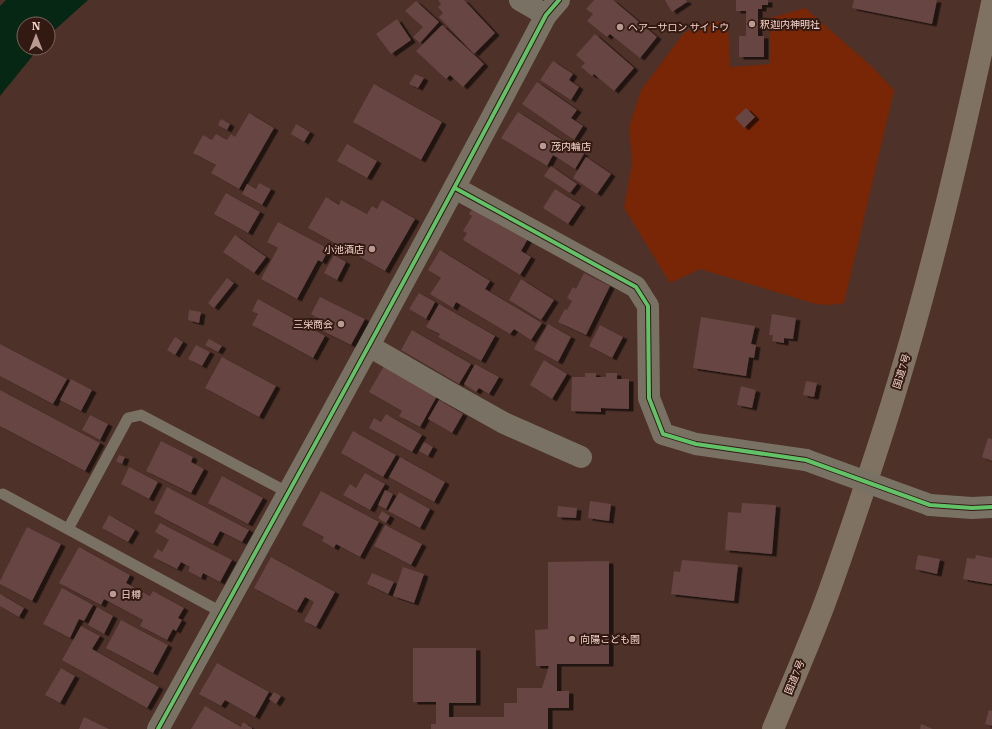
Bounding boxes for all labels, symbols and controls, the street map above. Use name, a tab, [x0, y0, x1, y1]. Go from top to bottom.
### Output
north arrow	[16, 16, 56, 56]
place label: 釈迦内神明社	[760, 18, 820, 31]
text: N	[32, 19, 41, 33]
marker: 釈迦内神明社	[747, 19, 757, 29]
place label: ヘアーサロン サイトウ	[628, 21, 730, 34]
marker: ヘアーサロン サイトウ	[615, 22, 625, 32]
place label: 茂内輪店	[551, 140, 591, 153]
marker: 茂内輪店	[538, 141, 548, 151]
place label: 小池酒店	[324, 243, 364, 256]
marker: 小池酒店	[367, 244, 377, 254]
place label: 三栄商会	[293, 318, 333, 331]
marker: 三栄商会	[336, 319, 346, 329]
street label: 国道7号	[890, 352, 913, 390]
place label: 日樽	[121, 588, 141, 601]
marker: 日樽	[108, 589, 118, 599]
place label: 向陽こども園	[580, 633, 640, 646]
marker: 向陽こども園	[567, 634, 577, 644]
street label: 国道7号	[782, 658, 807, 696]

